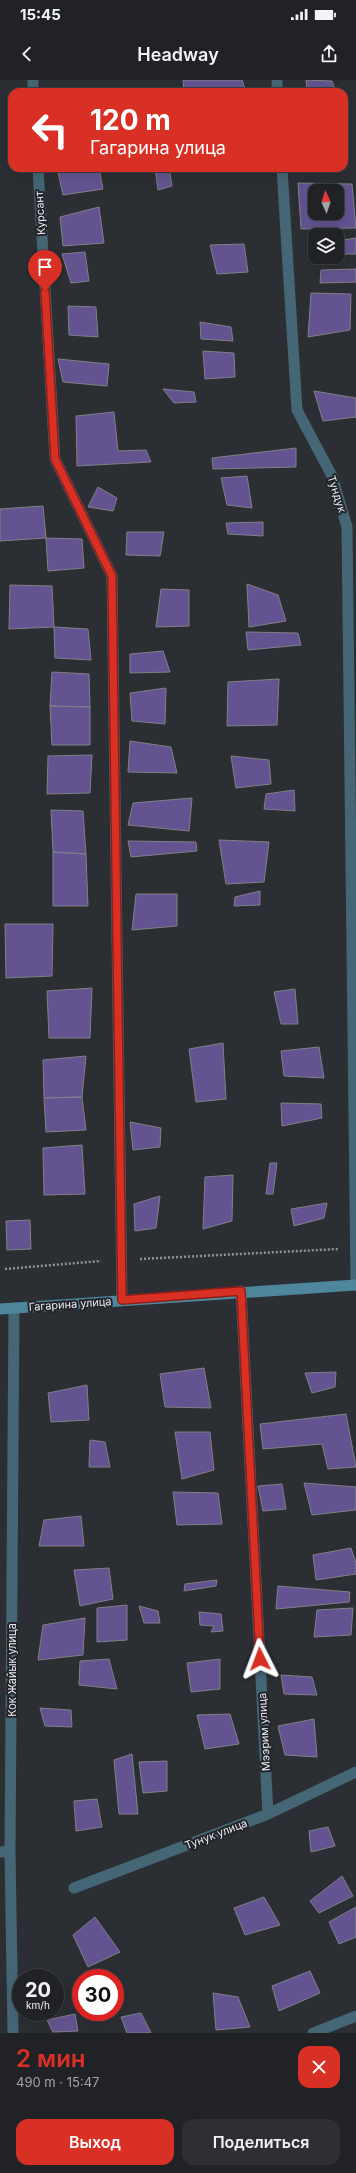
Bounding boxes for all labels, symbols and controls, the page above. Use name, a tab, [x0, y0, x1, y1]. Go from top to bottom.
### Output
text: 15:45	[20, 5, 61, 24]
icon: back	[16, 43, 38, 65]
icon: share	[318, 43, 340, 65]
text: Headway	[137, 44, 219, 65]
text: 120 m	[90, 103, 171, 137]
icon: left	[24, 104, 76, 156]
text: Гагарина улица	[90, 137, 226, 158]
north arrow	[308, 184, 344, 220]
map controls	[308, 184, 344, 264]
street label: Курсант	[32, 190, 48, 235]
button: layers	[308, 228, 344, 264]
pin	[28, 250, 62, 291]
icon: arrive	[34, 256, 56, 278]
street label: Тундук	[324, 474, 350, 514]
street label: Гагарина улица	[28, 1294, 112, 1314]
street label: Кок Жайык улица	[5, 1623, 19, 1717]
position arrow	[239, 1638, 281, 1680]
street label: Мээрим улица	[255, 1692, 273, 1772]
street label: Тунук улица	[183, 1816, 249, 1852]
speed limit sign: 30	[72, 1969, 124, 2021]
text: 20	[25, 1978, 51, 2002]
text: km/h	[26, 1999, 50, 2011]
text: 2 мин	[16, 2044, 86, 2073]
button: close	[298, 2046, 340, 2088]
text: 490 m · 15:47	[16, 2074, 99, 2090]
button: Выход	[16, 2119, 174, 2165]
button: Поделиться	[182, 2119, 340, 2165]

